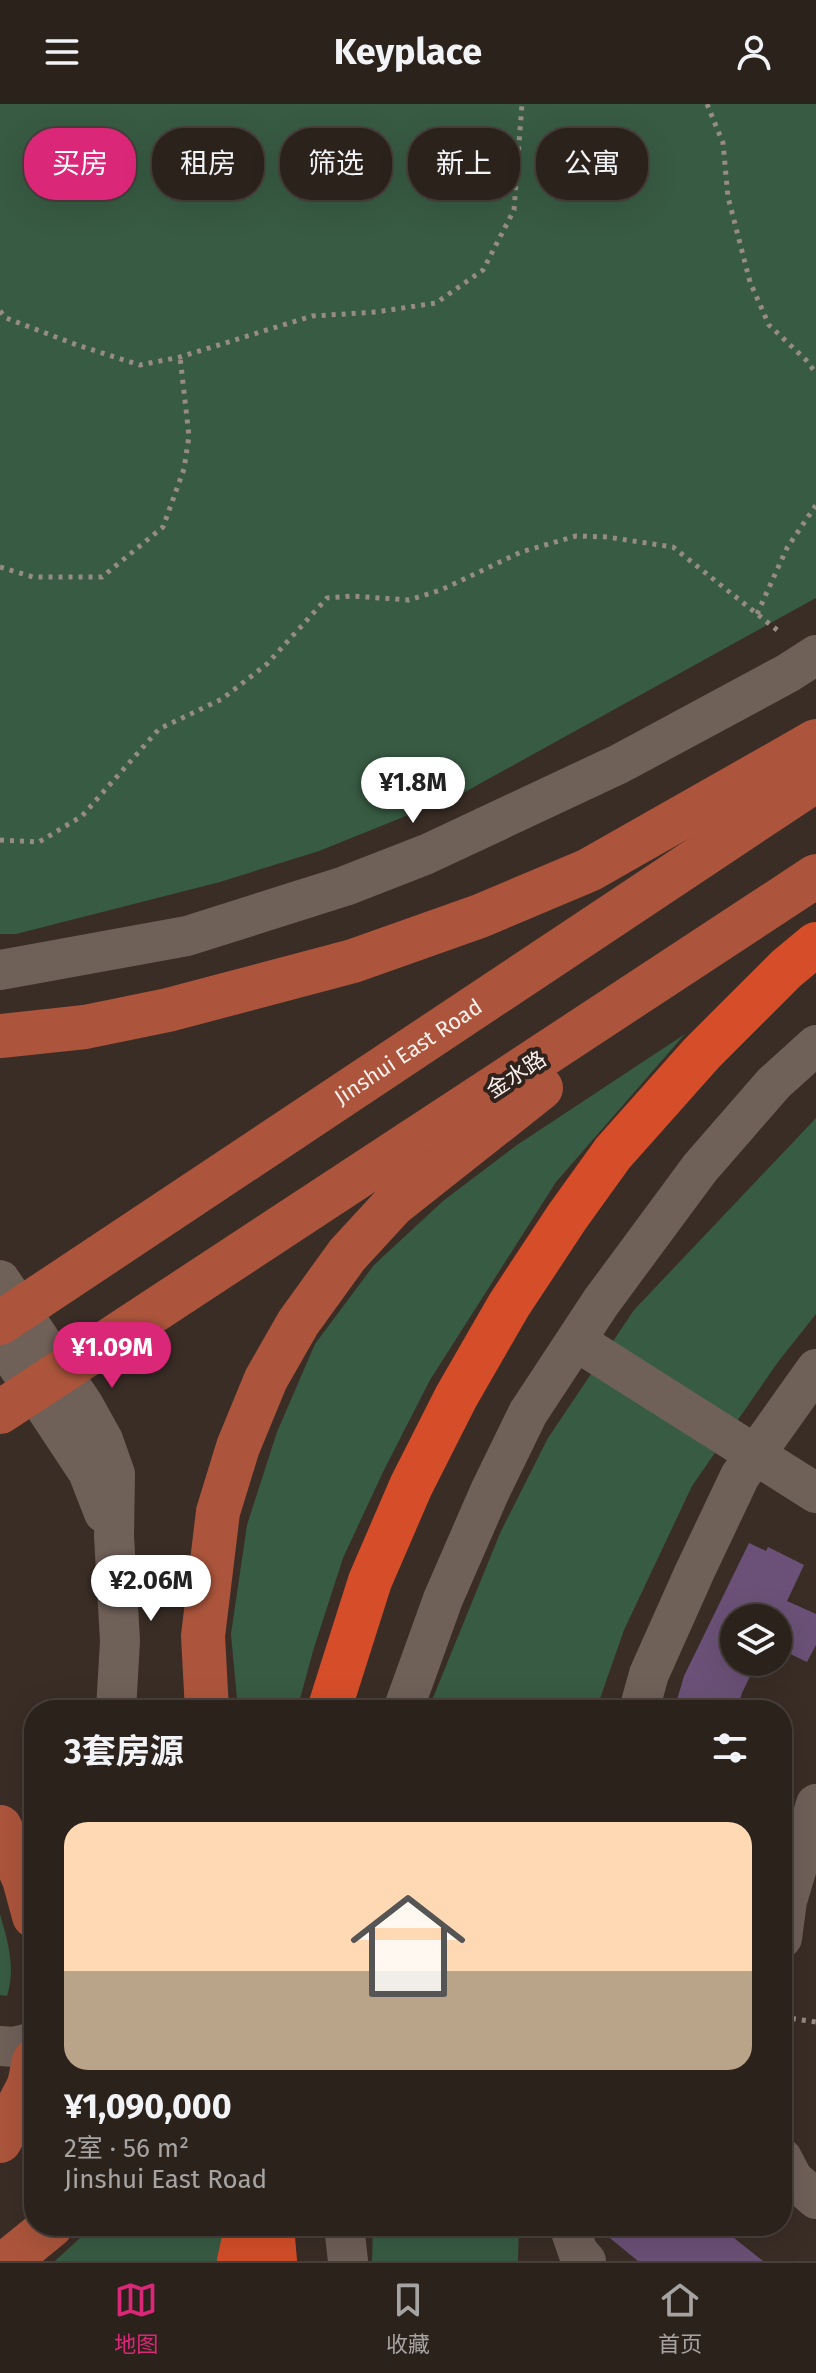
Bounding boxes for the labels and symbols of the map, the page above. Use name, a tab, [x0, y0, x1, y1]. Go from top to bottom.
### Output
pin: ¥1.8M	[357, 757, 469, 825]
street label: Jinshui East Road	[329, 993, 487, 1111]
street label: 金水路	[481, 1045, 551, 1104]
pin: ¥1.09M	[47, 1322, 177, 1390]
pin: ¥2.06M	[86, 1555, 216, 1623]

